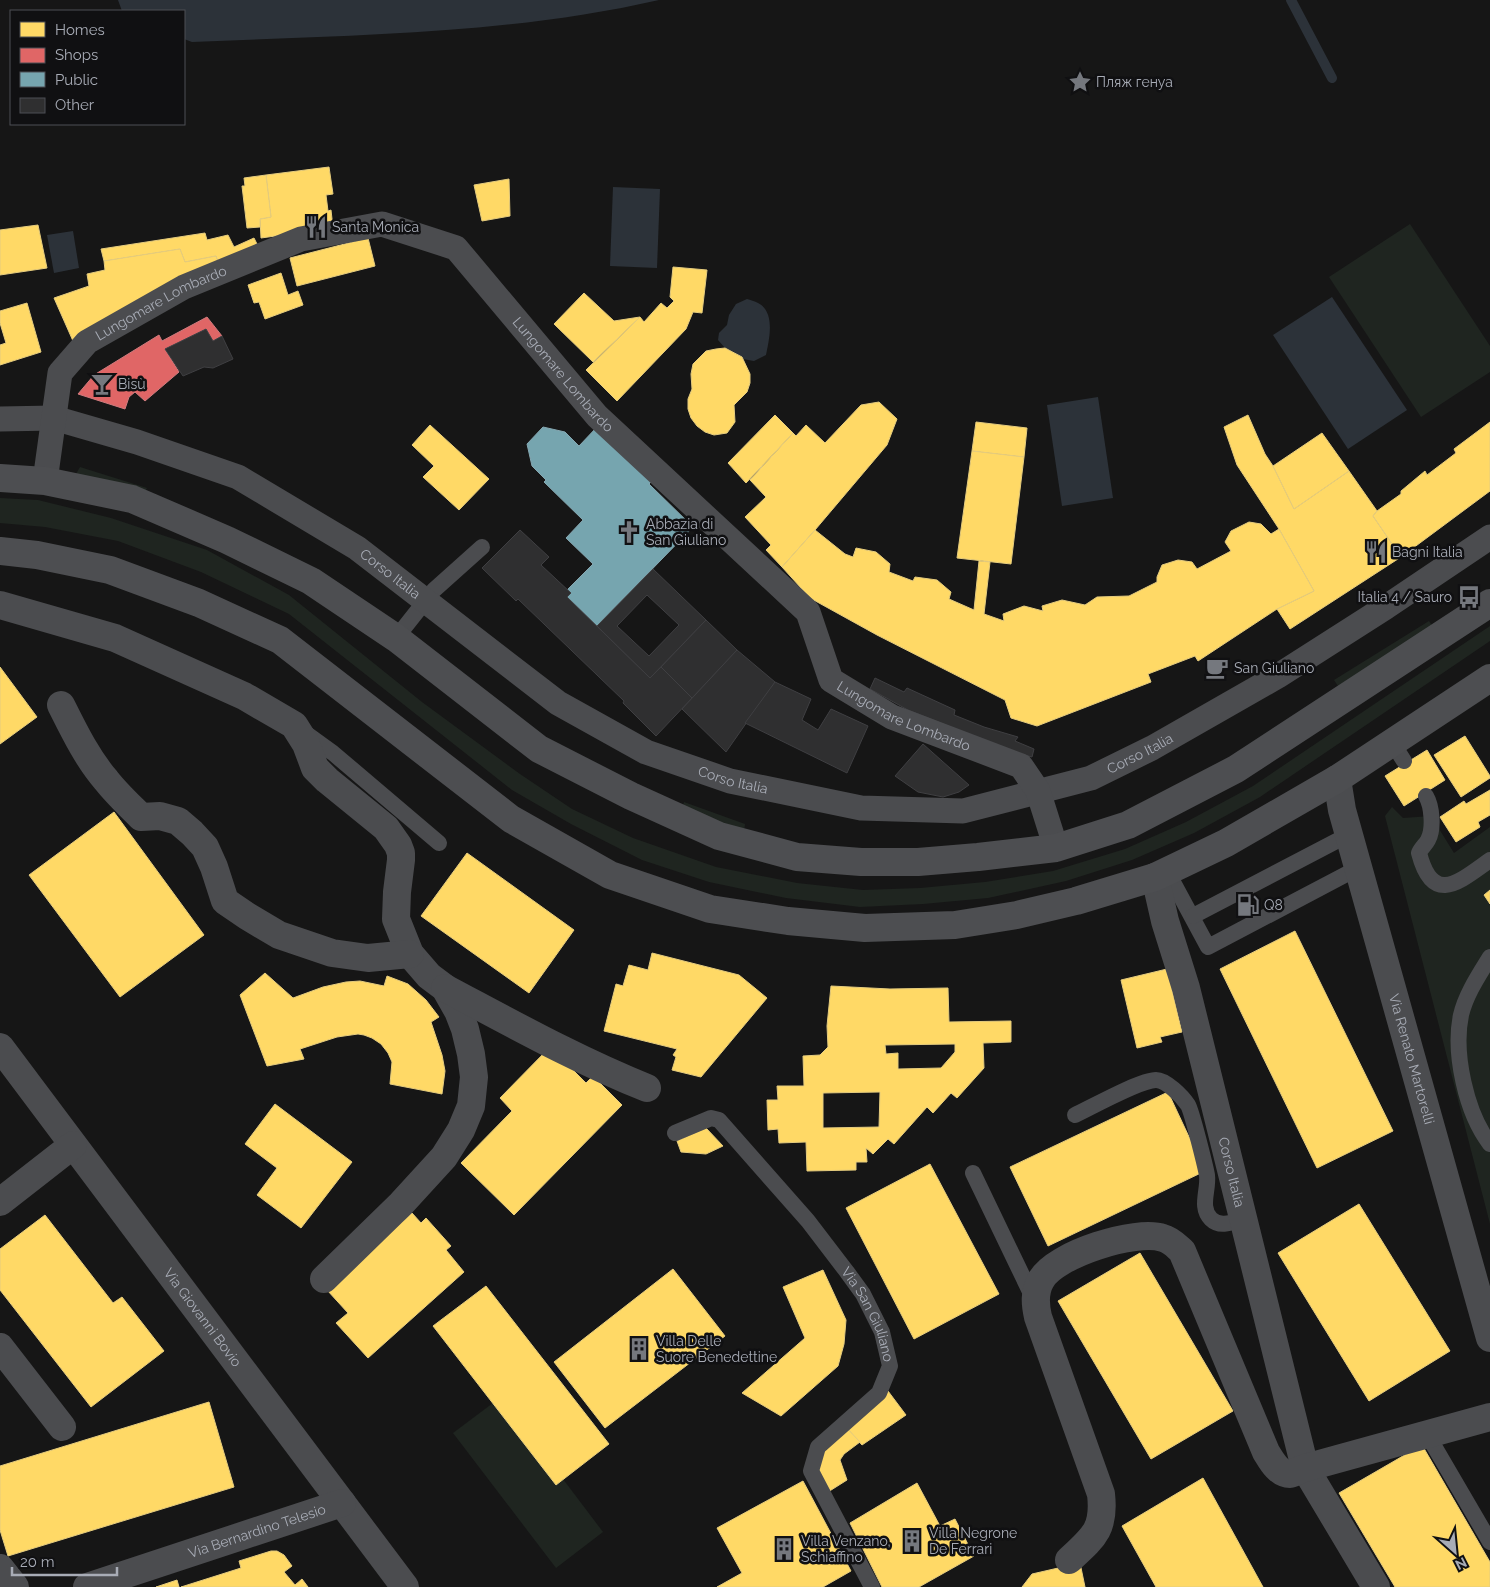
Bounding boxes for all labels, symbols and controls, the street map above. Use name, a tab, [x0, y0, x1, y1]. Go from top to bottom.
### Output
legend	[10, 10, 185, 125]
text: Homes	[55, 21, 105, 39]
text: Shops	[55, 46, 98, 64]
place icon: Пляж генуа	[1067, 69, 1093, 95]
text: Public	[55, 71, 98, 89]
place label: Пляж генуа	[1096, 74, 1173, 90]
text: Other	[55, 96, 95, 114]
restaurant icon: Santa Monica	[303, 214, 329, 240]
place label: Santa Monica	[332, 219, 419, 235]
street label: Lungomare Lombardo	[93, 262, 229, 344]
street label: Lungomare Lombardo	[509, 314, 617, 435]
bar icon: Bisù	[89, 371, 115, 397]
place label: Bisù	[118, 376, 145, 392]
place label: Abbazia di San Giuliano	[646, 516, 726, 548]
church icon: Abbazia di San Giuliano	[616, 519, 642, 545]
restaurant icon: Bagni Italia	[1363, 539, 1389, 565]
place label: Bagni Italia	[1392, 544, 1463, 560]
street label: Corso Italia	[357, 545, 424, 602]
bus stop icon: Italia 4 / Sauro	[1456, 584, 1482, 610]
place label: Italia 4 / Sauro	[1358, 589, 1452, 605]
cafe icon: San Giuliano	[1204, 655, 1230, 681]
place label: San Giuliano	[1234, 660, 1314, 676]
street label: Lungomare Lombardo	[834, 678, 973, 754]
street label: Corso Italia	[1104, 730, 1176, 777]
street label: Corso Italia	[696, 763, 769, 797]
fuel station icon: Q8	[1235, 892, 1261, 918]
place label: Q8	[1264, 897, 1283, 913]
street label: Via Renato Martorelli	[1386, 992, 1438, 1126]
street label: Corso Italia	[1215, 1135, 1248, 1209]
street label: Via San Giuliano	[838, 1264, 897, 1363]
street label: Via Giovanni Bovio	[161, 1265, 245, 1370]
place label: Villa Delle Suore Benedettine	[656, 1333, 777, 1365]
building icon: Villa Delle Suore Benedettine	[626, 1336, 652, 1362]
street label: Via Bernardino Telesio	[186, 1501, 328, 1561]
place label: Villa Negrone De Ferrari	[929, 1525, 1017, 1557]
north arrow	[1430, 1527, 1480, 1577]
building icon: Villa Negrone De Ferrari	[899, 1528, 925, 1554]
place label: Villa Venzano, Schiaffino	[801, 1533, 891, 1565]
building icon: Villa Venzano, Schiaffino	[771, 1536, 797, 1562]
scale bar	[12, 1544, 118, 1576]
text: 20 m	[20, 1553, 55, 1571]
text: N	[1453, 1554, 1469, 1573]

